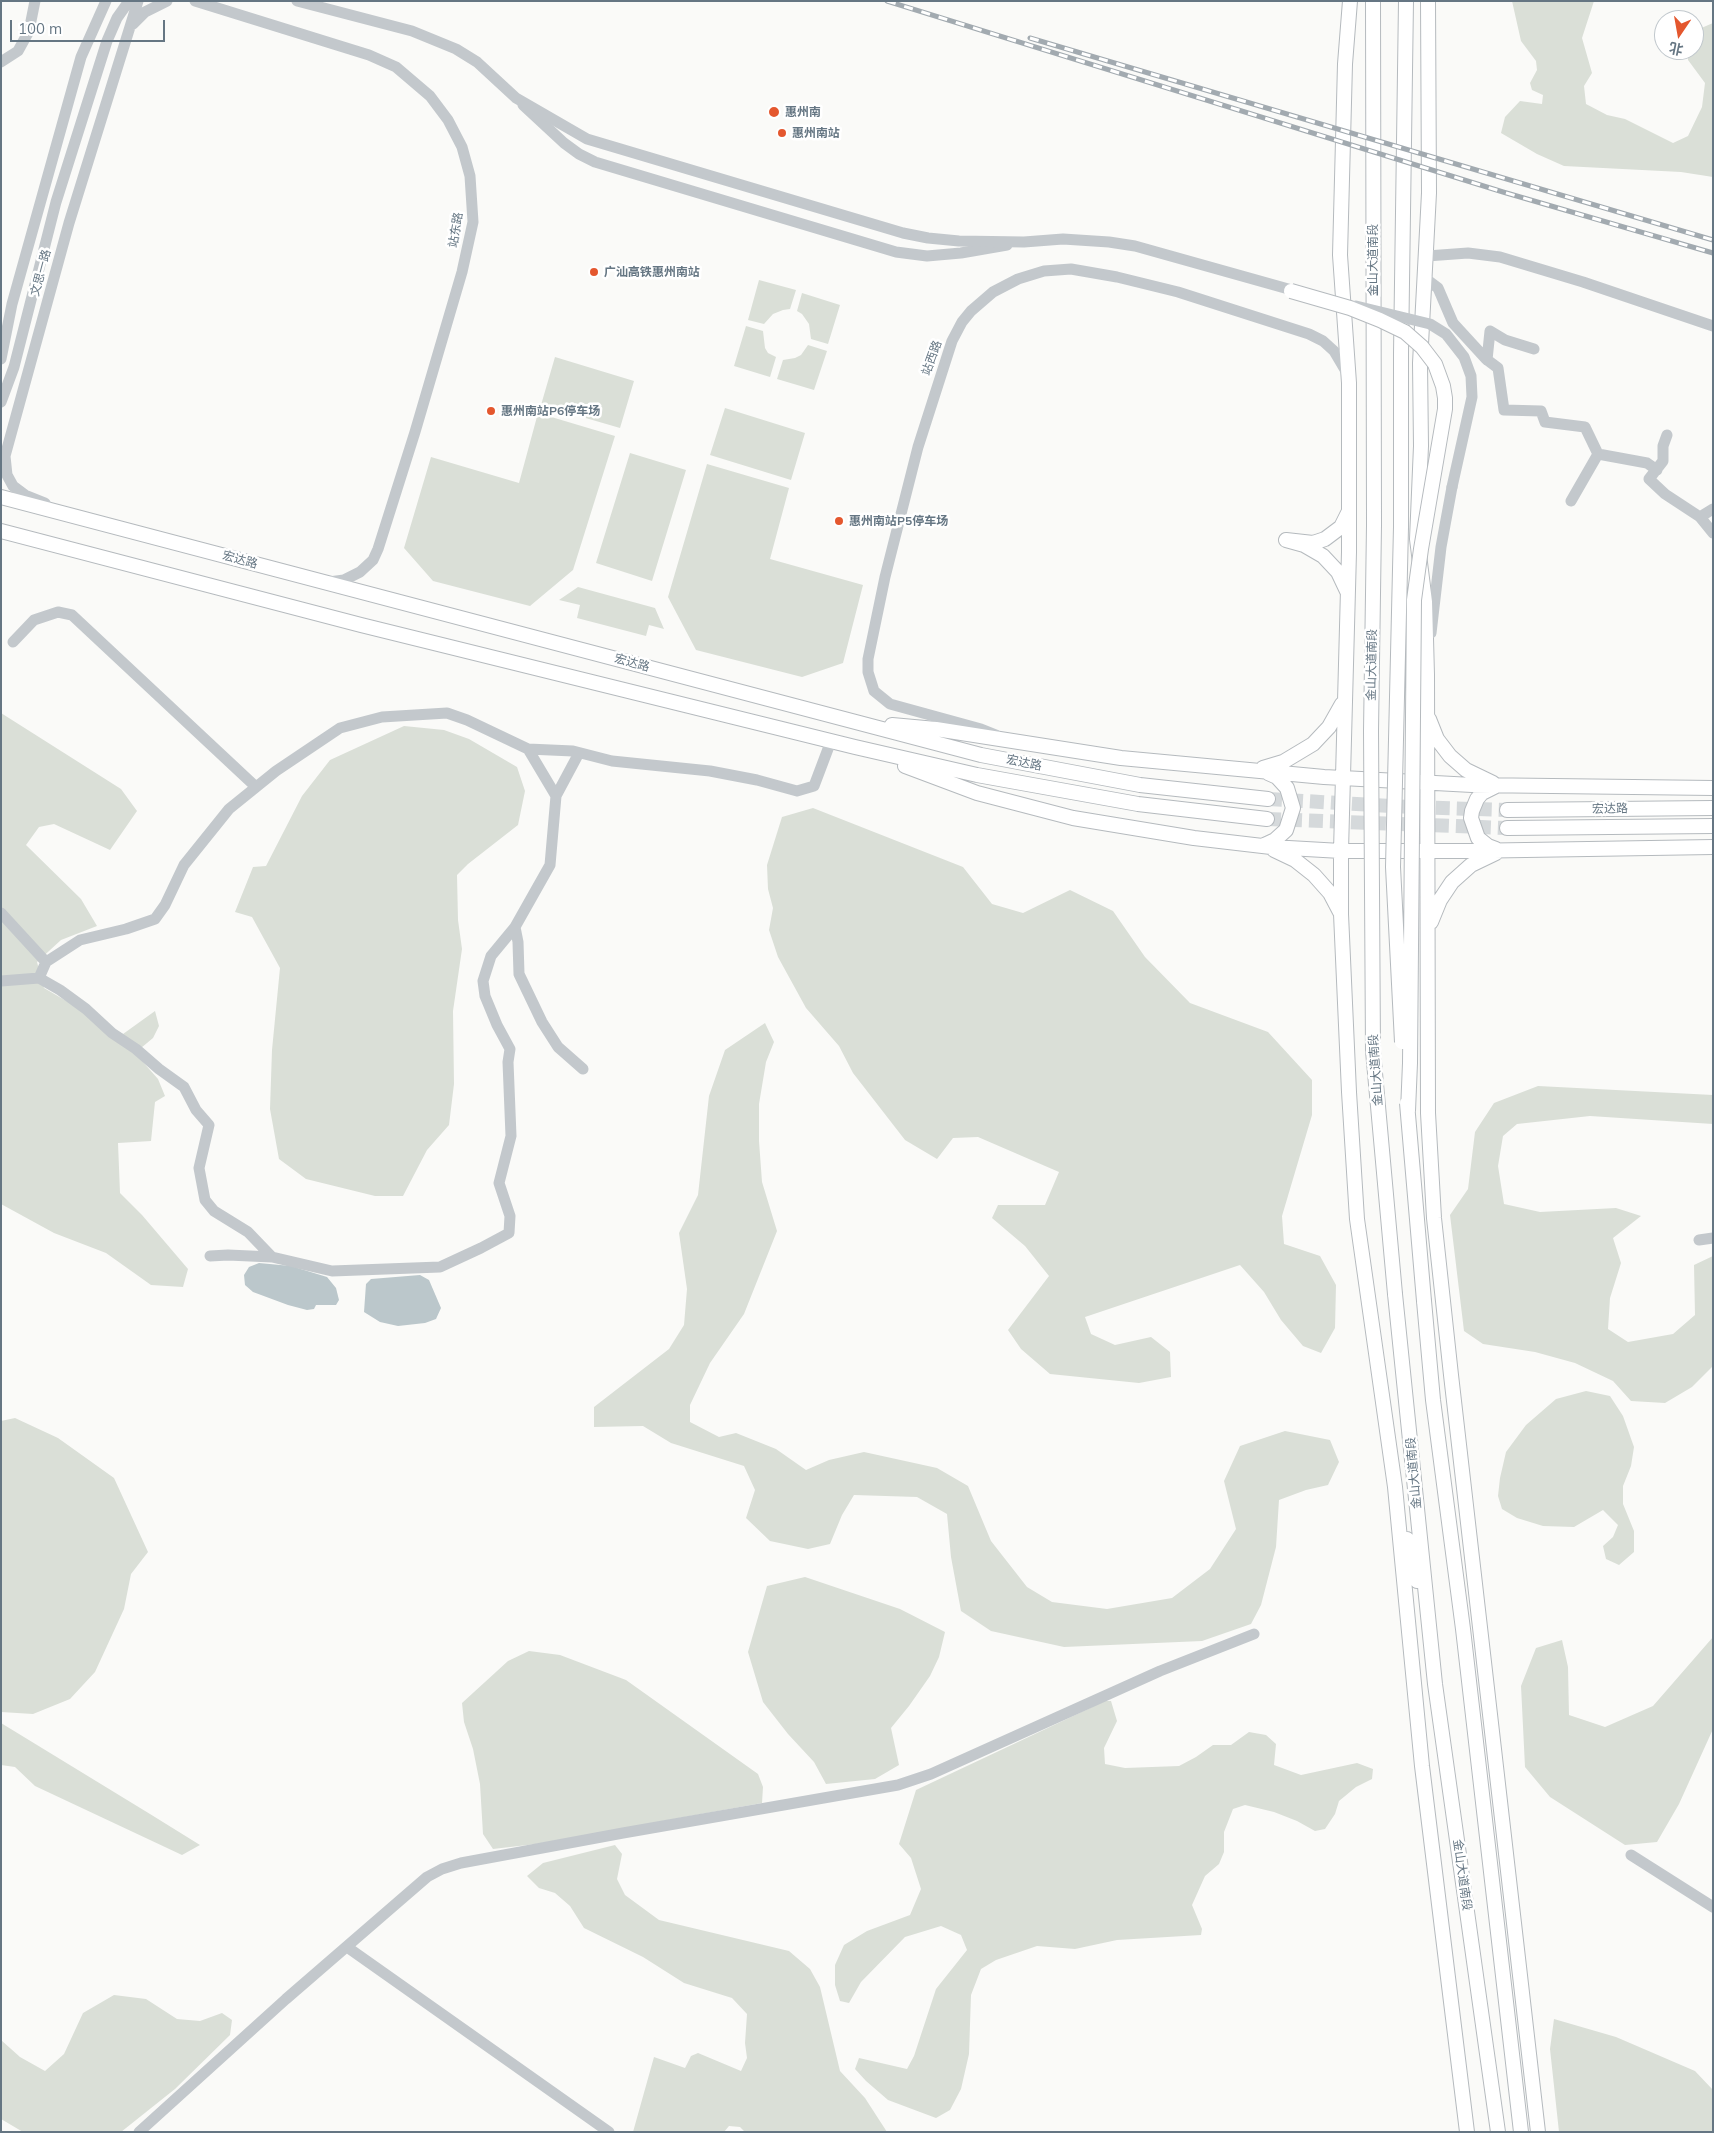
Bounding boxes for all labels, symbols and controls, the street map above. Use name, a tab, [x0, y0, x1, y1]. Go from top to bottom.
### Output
scale bar	[12, 10, 168, 42]
north arrow	[1654, 10, 1704, 60]
text: 100 m	[18, 19, 62, 38]
text: 北	[1667, 38, 1685, 59]
marker: 惠州南	[767, 105, 781, 119]
place label: 惠州南	[785, 105, 821, 119]
place label: 惠州南站	[792, 126, 840, 140]
marker: 惠州南站	[776, 127, 788, 139]
street label: 站东路	[446, 211, 466, 249]
street label: 金山大道南段	[1366, 224, 1380, 296]
street label: 文思一路	[28, 248, 54, 298]
place label: 广汕高铁惠州南站	[604, 265, 700, 279]
marker: 广汕高铁惠州南站	[588, 266, 600, 278]
street label: 站西路	[919, 339, 945, 377]
place label: 惠州南站P6停车场	[501, 404, 600, 418]
marker: 惠州南站P6停车场	[485, 405, 497, 417]
place label: 惠州南站P5停车场	[849, 514, 948, 528]
marker: 惠州南站P5停车场	[833, 515, 845, 527]
street label: 宏达路	[221, 548, 259, 572]
street label: 金山大道南段	[1364, 629, 1380, 701]
street label: 宏达路	[613, 651, 651, 675]
street label: 宏达路	[1005, 752, 1043, 774]
street label: 宏达路	[1592, 801, 1628, 817]
street label: 金山大道南段	[1366, 1034, 1386, 1106]
street label: 金山大道南段	[1404, 1437, 1424, 1509]
street label: 金山大道南段	[1450, 1838, 1474, 1912]

